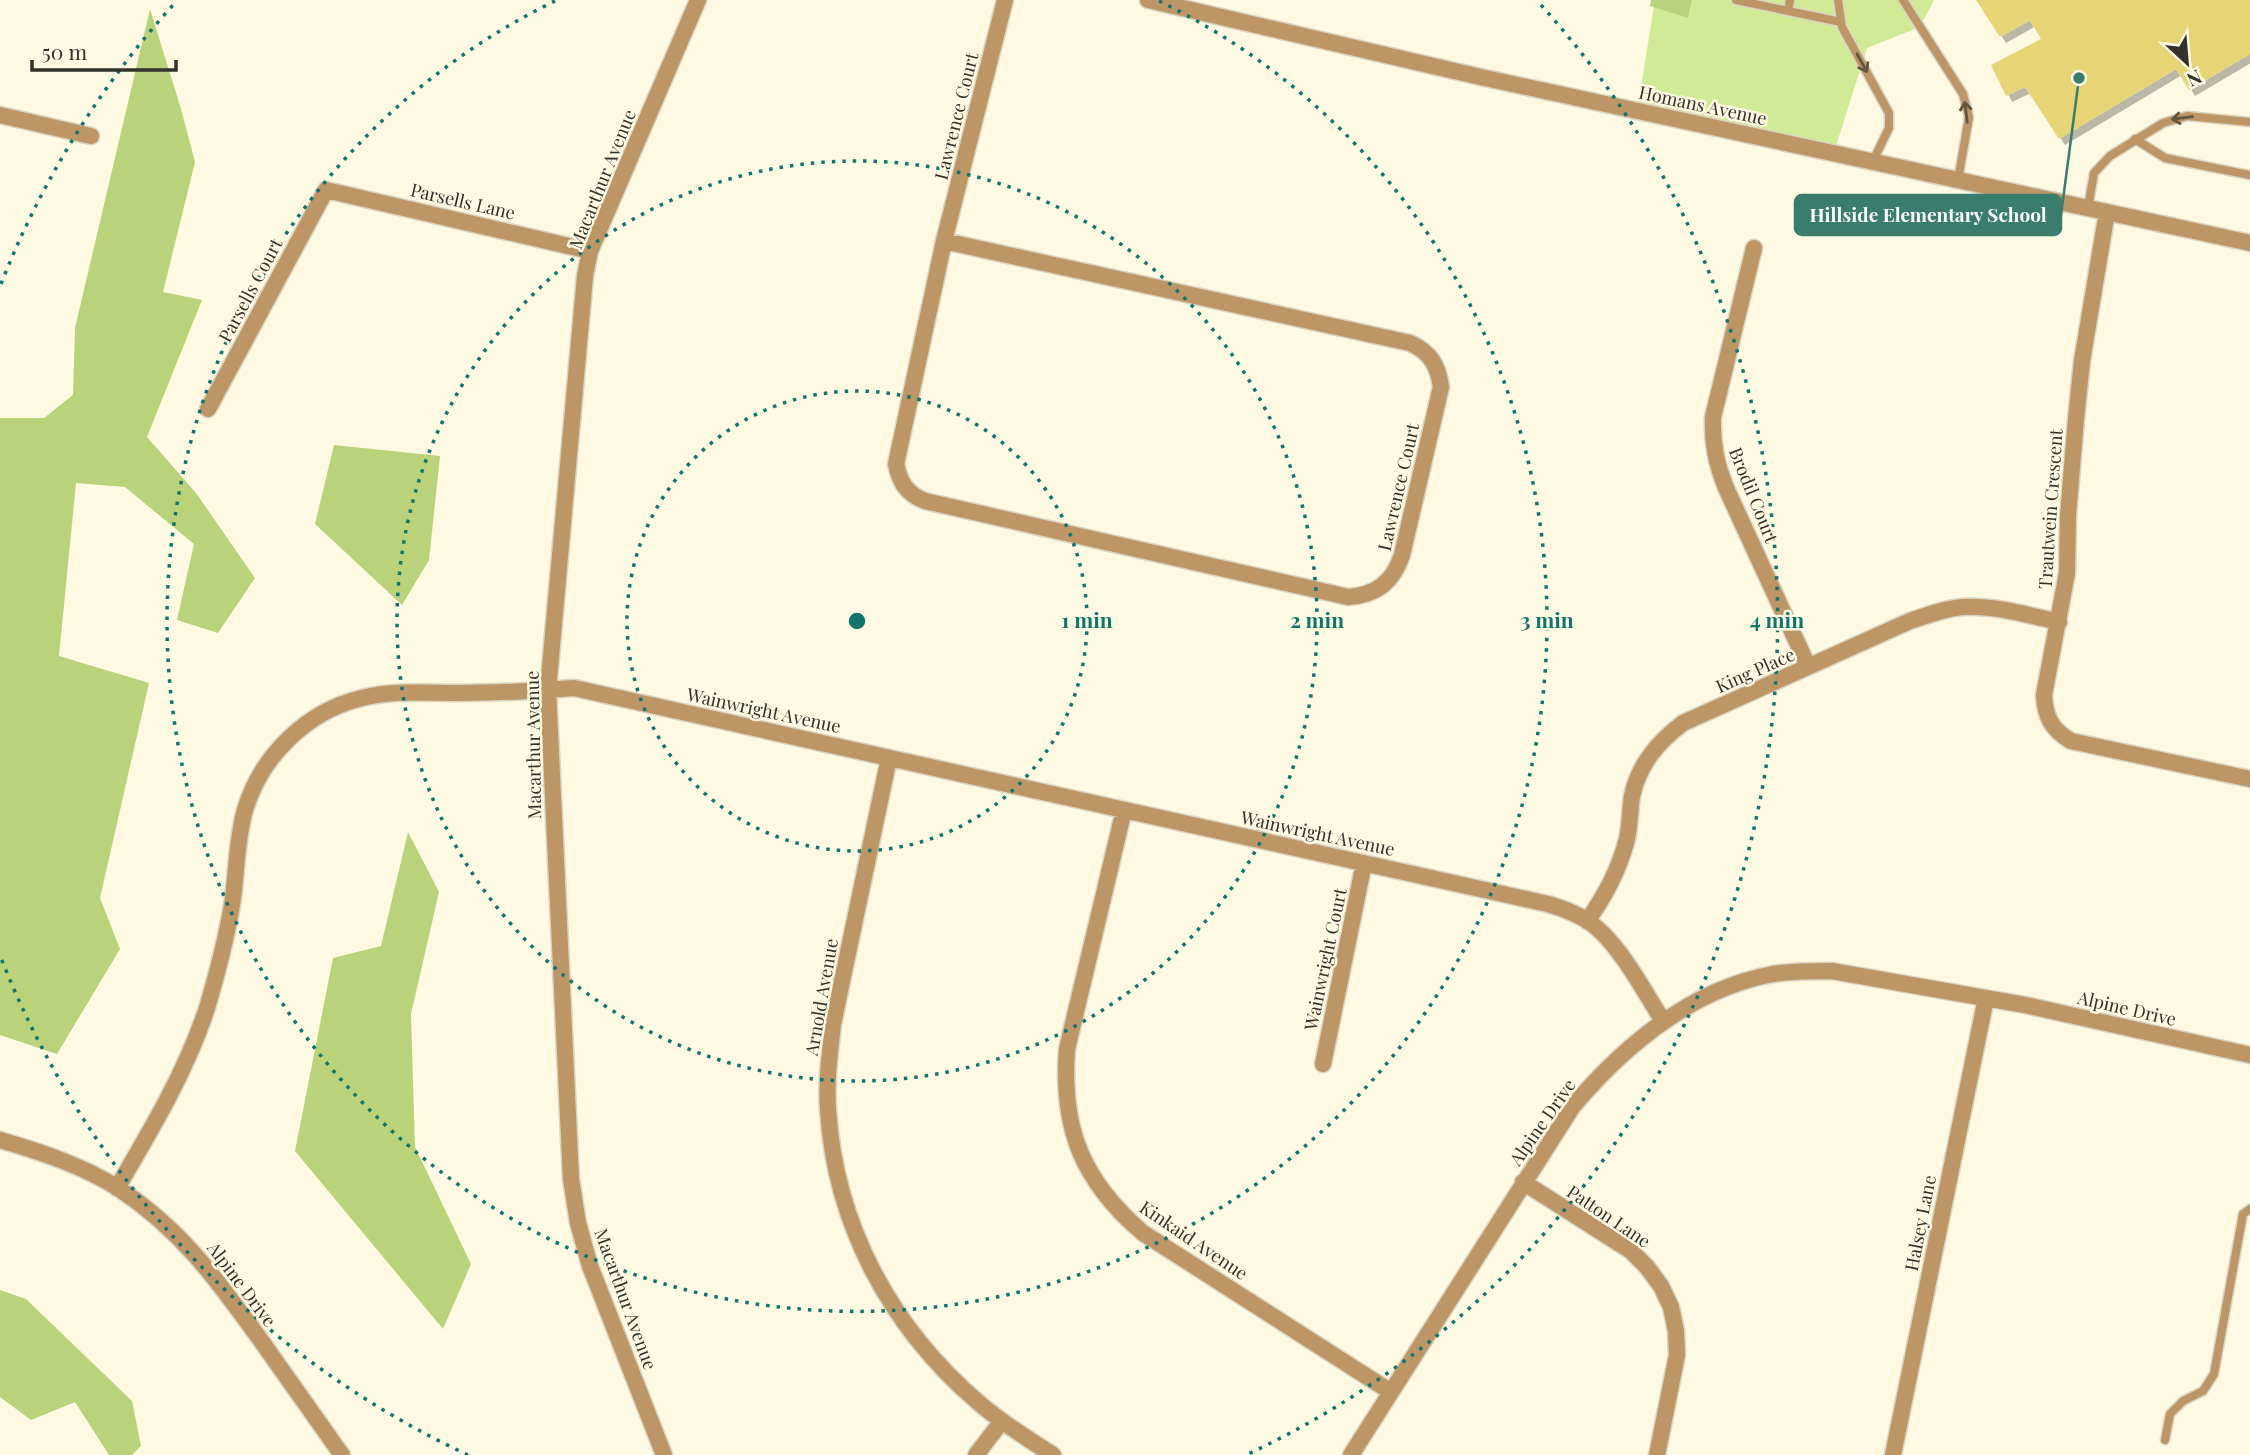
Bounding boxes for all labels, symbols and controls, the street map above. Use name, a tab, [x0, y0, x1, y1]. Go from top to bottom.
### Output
scale bar	[32, 28, 175, 72]
north arrow	[2152, 28, 2222, 98]
text: 50 m	[42, 37, 88, 65]
street label: Lawrence Court	[929, 49, 984, 182]
one-way arrow	[1856, 52, 1869, 73]
text: N	[2183, 64, 2207, 94]
street label: Homans Avenue	[1637, 80, 1769, 130]
one-way arrow	[1959, 102, 1972, 124]
street label: Macarthur Avenue	[563, 106, 641, 252]
one-way arrow	[2171, 112, 2194, 125]
street label: Parsells Lane	[408, 177, 518, 225]
callout: Hillside Elementary School	[1795, 195, 2061, 235]
text: Hillside Elementary School	[1809, 201, 2047, 227]
street label: Parsells Court	[213, 233, 288, 346]
street label: Lawrence Court	[1372, 420, 1424, 553]
street label: Trautwein Crescent	[2032, 428, 2068, 590]
street label: Brodil Court	[1724, 444, 1784, 547]
text: 1 min	[1061, 605, 1113, 633]
text: 2 min	[1290, 605, 1344, 633]
text: 3 min	[1520, 605, 1574, 633]
text: 4 min	[1750, 605, 1804, 633]
centre of rings	[845, 609, 869, 633]
street label: King Place	[1712, 642, 1798, 698]
street label: Macarthur Avenue	[520, 671, 546, 819]
street label: Wainwright Avenue	[684, 682, 843, 738]
street label: Wainwright Avenue	[1238, 805, 1397, 861]
street label: Wainwright Court	[1298, 885, 1352, 1033]
street label: Arnold Avenue	[799, 937, 843, 1058]
street label: Alpine Drive	[2074, 985, 2179, 1031]
street label: Alpine Drive	[1503, 1074, 1581, 1171]
street label: Halsey Lane	[1899, 1173, 1941, 1273]
street label: Patton Lane	[1563, 1179, 1655, 1253]
street label: Kinkaid Avenue	[1135, 1195, 1253, 1285]
street label: Macarthur Avenue	[589, 1225, 663, 1373]
street label: Alpine Drive	[202, 1236, 282, 1331]

